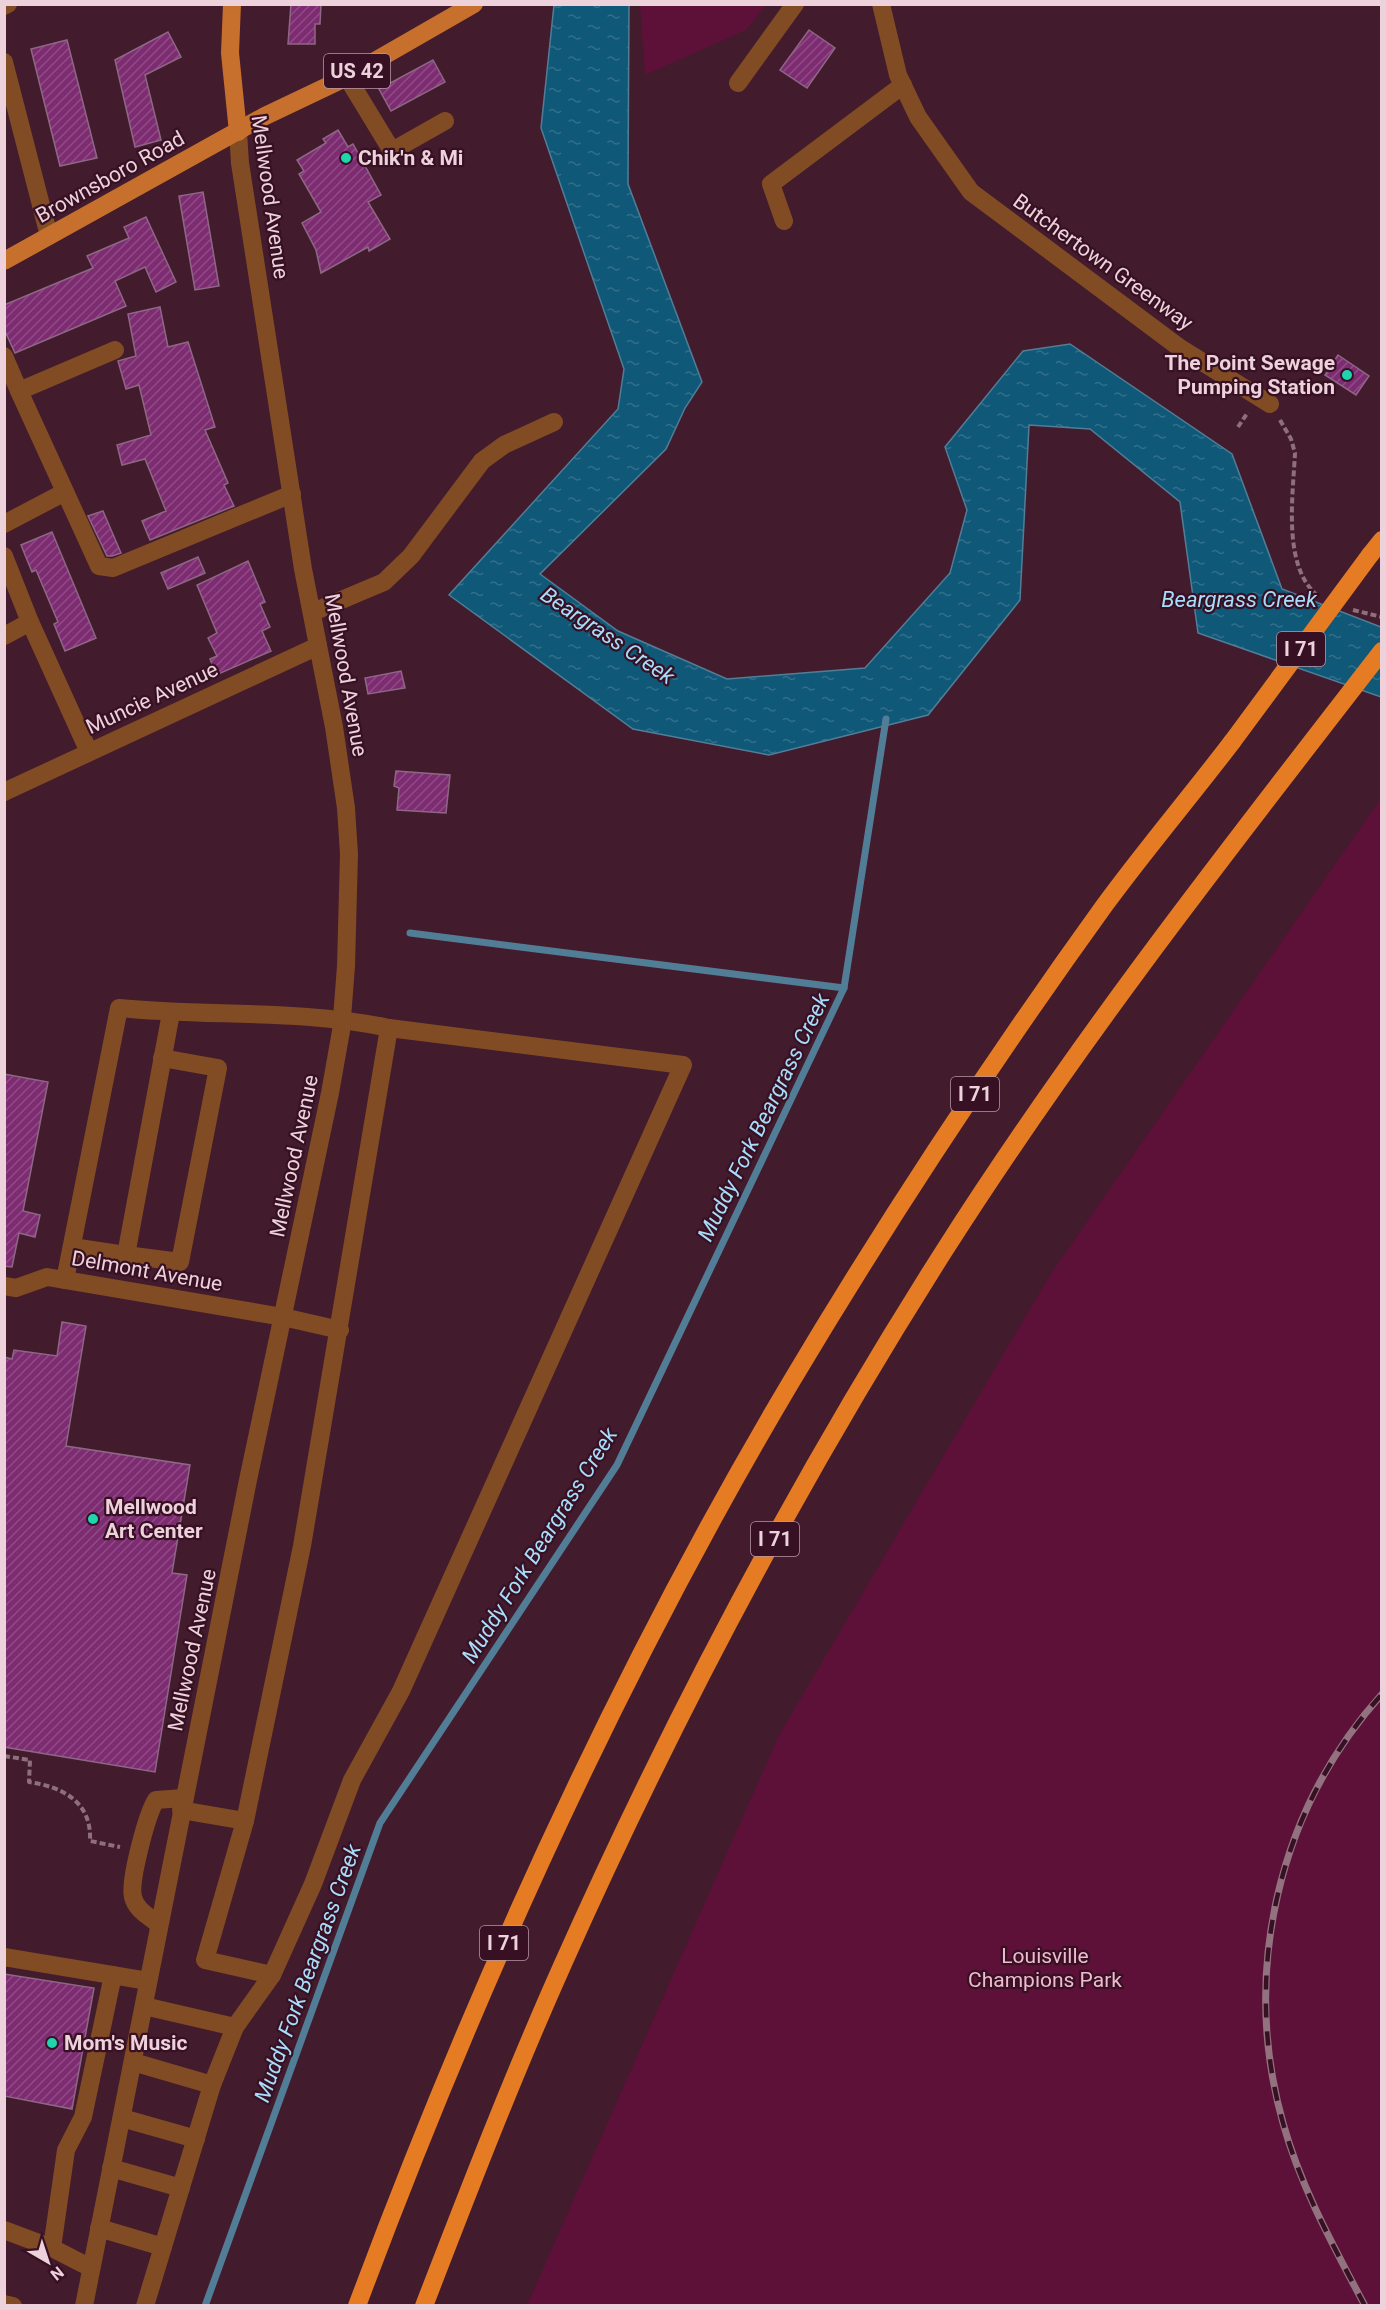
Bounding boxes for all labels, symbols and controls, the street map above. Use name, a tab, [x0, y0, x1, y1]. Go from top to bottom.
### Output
road number: US 42	[324, 54, 390, 88]
street label: Mellwood Avenue	[247, 114, 293, 280]
street label: Brownsboro Road	[31, 126, 189, 228]
place label: Chik'n & Mi	[358, 146, 463, 170]
marker: Chik'n & Mi	[339, 151, 353, 165]
street label: Butchertown Greenway	[1009, 189, 1198, 335]
place label: The Point Sewage Pumping Station	[1164, 351, 1335, 399]
marker: The Point Sewage Pumping Station	[1340, 368, 1354, 382]
water label: Beargrass Creek	[536, 582, 680, 690]
water label: Beargrass Creek	[1161, 587, 1318, 612]
street label: Mellwood Avenue	[320, 592, 372, 758]
road number: I 71	[1277, 632, 1325, 666]
street label: Muncie Avenue	[82, 657, 222, 739]
water label: Muddy Fork Beargrass Creek	[692, 988, 835, 1245]
street label: Mellwood Avenue	[265, 1073, 323, 1239]
road number: I 71	[951, 1077, 999, 1111]
street label: Delmont Avenue	[70, 1246, 224, 1296]
water label: Muddy Fork Beargrass Creek	[457, 1422, 623, 1667]
place label: Mellwood Art Center	[105, 1495, 203, 1543]
marker: Mellwood Art Center	[86, 1512, 100, 1526]
road number: I 71	[751, 1522, 799, 1556]
street label: Mellwood Avenue	[163, 1567, 221, 1733]
water label: Muddy Fork Beargrass Creek	[249, 1840, 366, 2106]
road number: I 71	[480, 1926, 528, 1960]
park label: Louisville Champions Park	[968, 1944, 1122, 1992]
place label: Mom's Music	[64, 2031, 188, 2055]
marker: Mom's Music	[45, 2036, 59, 2050]
north arrow	[18, 2232, 78, 2292]
text: N	[47, 2262, 67, 2284]

